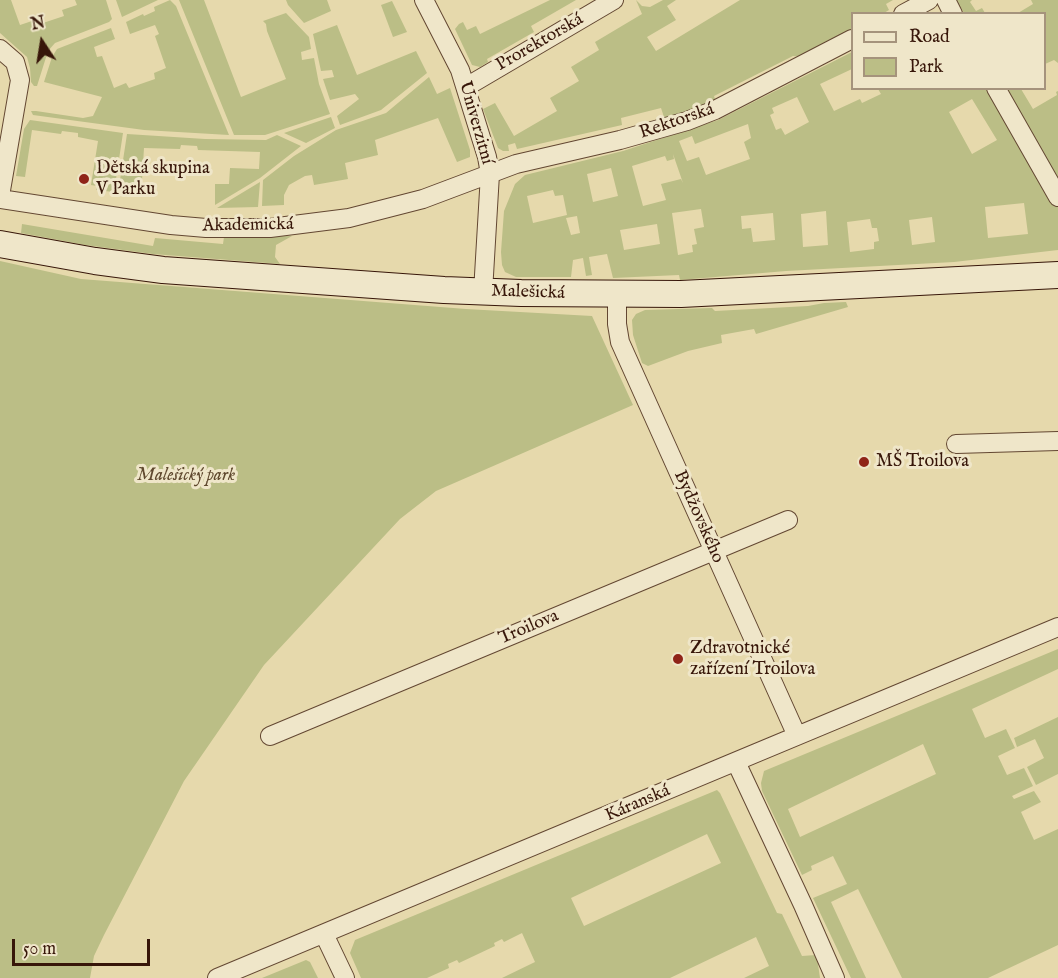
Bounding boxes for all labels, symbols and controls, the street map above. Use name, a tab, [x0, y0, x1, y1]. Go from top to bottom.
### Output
street label: Prorektorská	[492, 9, 588, 77]
north arrow	[12, 12, 72, 72]
legend	[851, 12, 1046, 90]
text: N	[29, 13, 47, 36]
text: Road	[909, 26, 950, 49]
text: Park	[909, 56, 943, 79]
street label: Univerzitní	[453, 79, 497, 167]
street label: Rektorská	[637, 99, 717, 145]
place label: Dětská skupina V Parku	[96, 158, 210, 201]
marker: Dětská skupina V Parku	[77, 172, 91, 186]
street label: Akademická	[202, 214, 294, 238]
street label: Malešická	[491, 281, 565, 305]
place label: MŠ Troilova	[876, 451, 969, 473]
marker: MŠ Troilova	[857, 455, 871, 469]
park label: Malešický park	[137, 465, 235, 487]
street label: Bydžovského	[668, 467, 728, 567]
street label: Troilova	[496, 606, 562, 650]
place label: Zdravotnické zařízení Troilova	[690, 638, 815, 680]
marker: Zdravotnické zařízení Troilova	[671, 652, 685, 666]
street label: Káranská	[602, 781, 674, 827]
scale bar	[15, 927, 153, 965]
text: 50 m	[23, 938, 56, 961]

